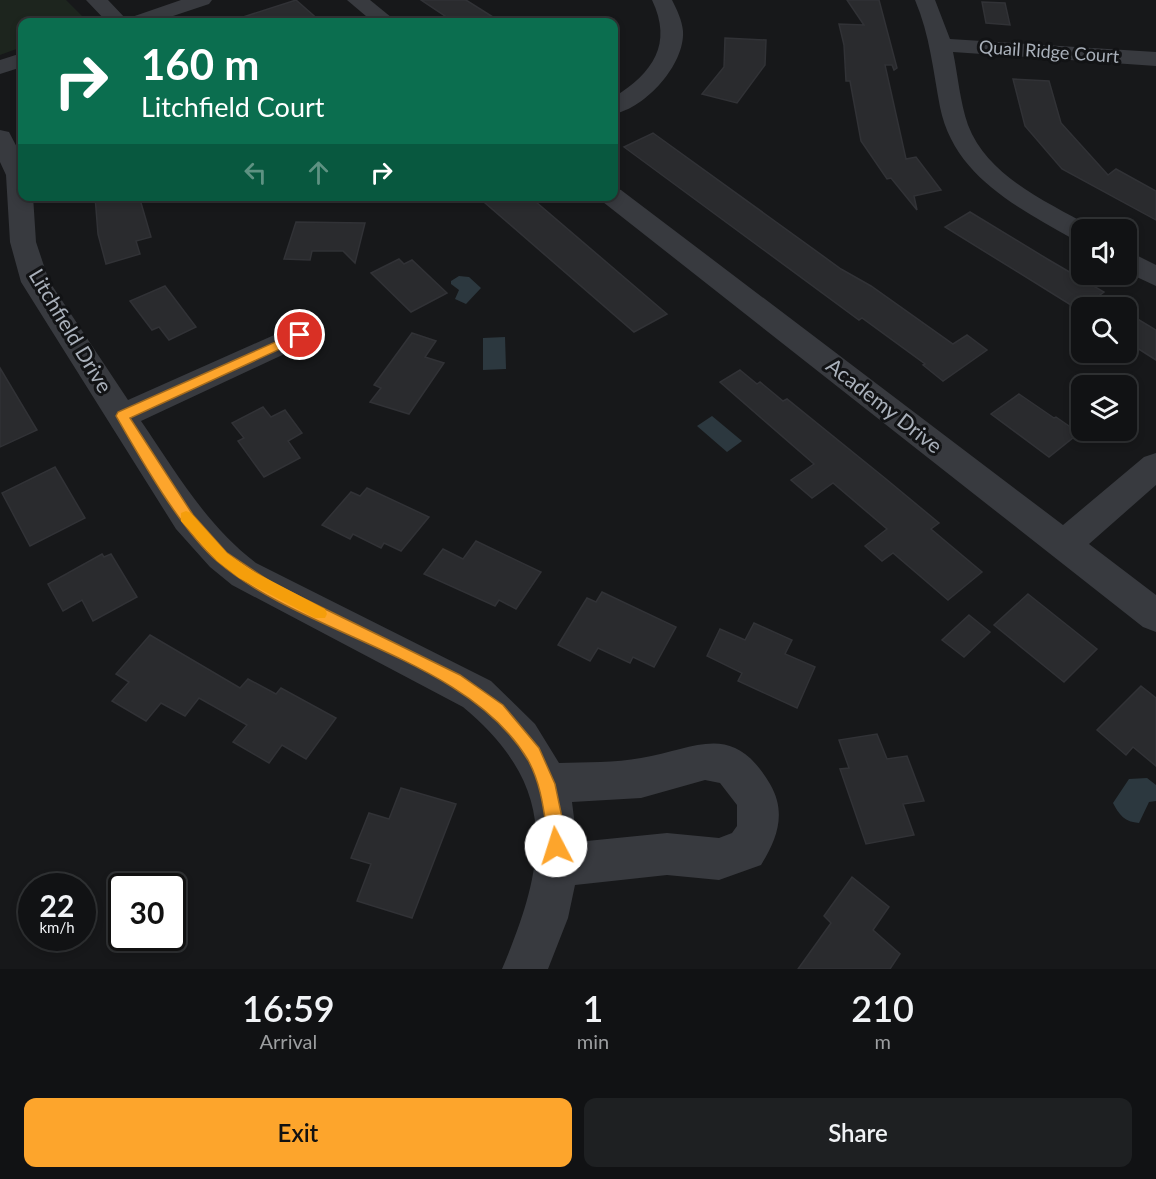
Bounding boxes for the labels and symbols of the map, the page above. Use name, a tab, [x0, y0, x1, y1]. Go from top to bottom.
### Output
street label: Quail Ridge Court	[978, 35, 1120, 67]
street label: Litchfield Drive	[24, 264, 118, 397]
pin	[274, 309, 325, 360]
street label: Academy Drive	[822, 352, 948, 458]
position arrow	[524, 814, 588, 878]
speed limit sign: 30	[108, 873, 186, 951]

